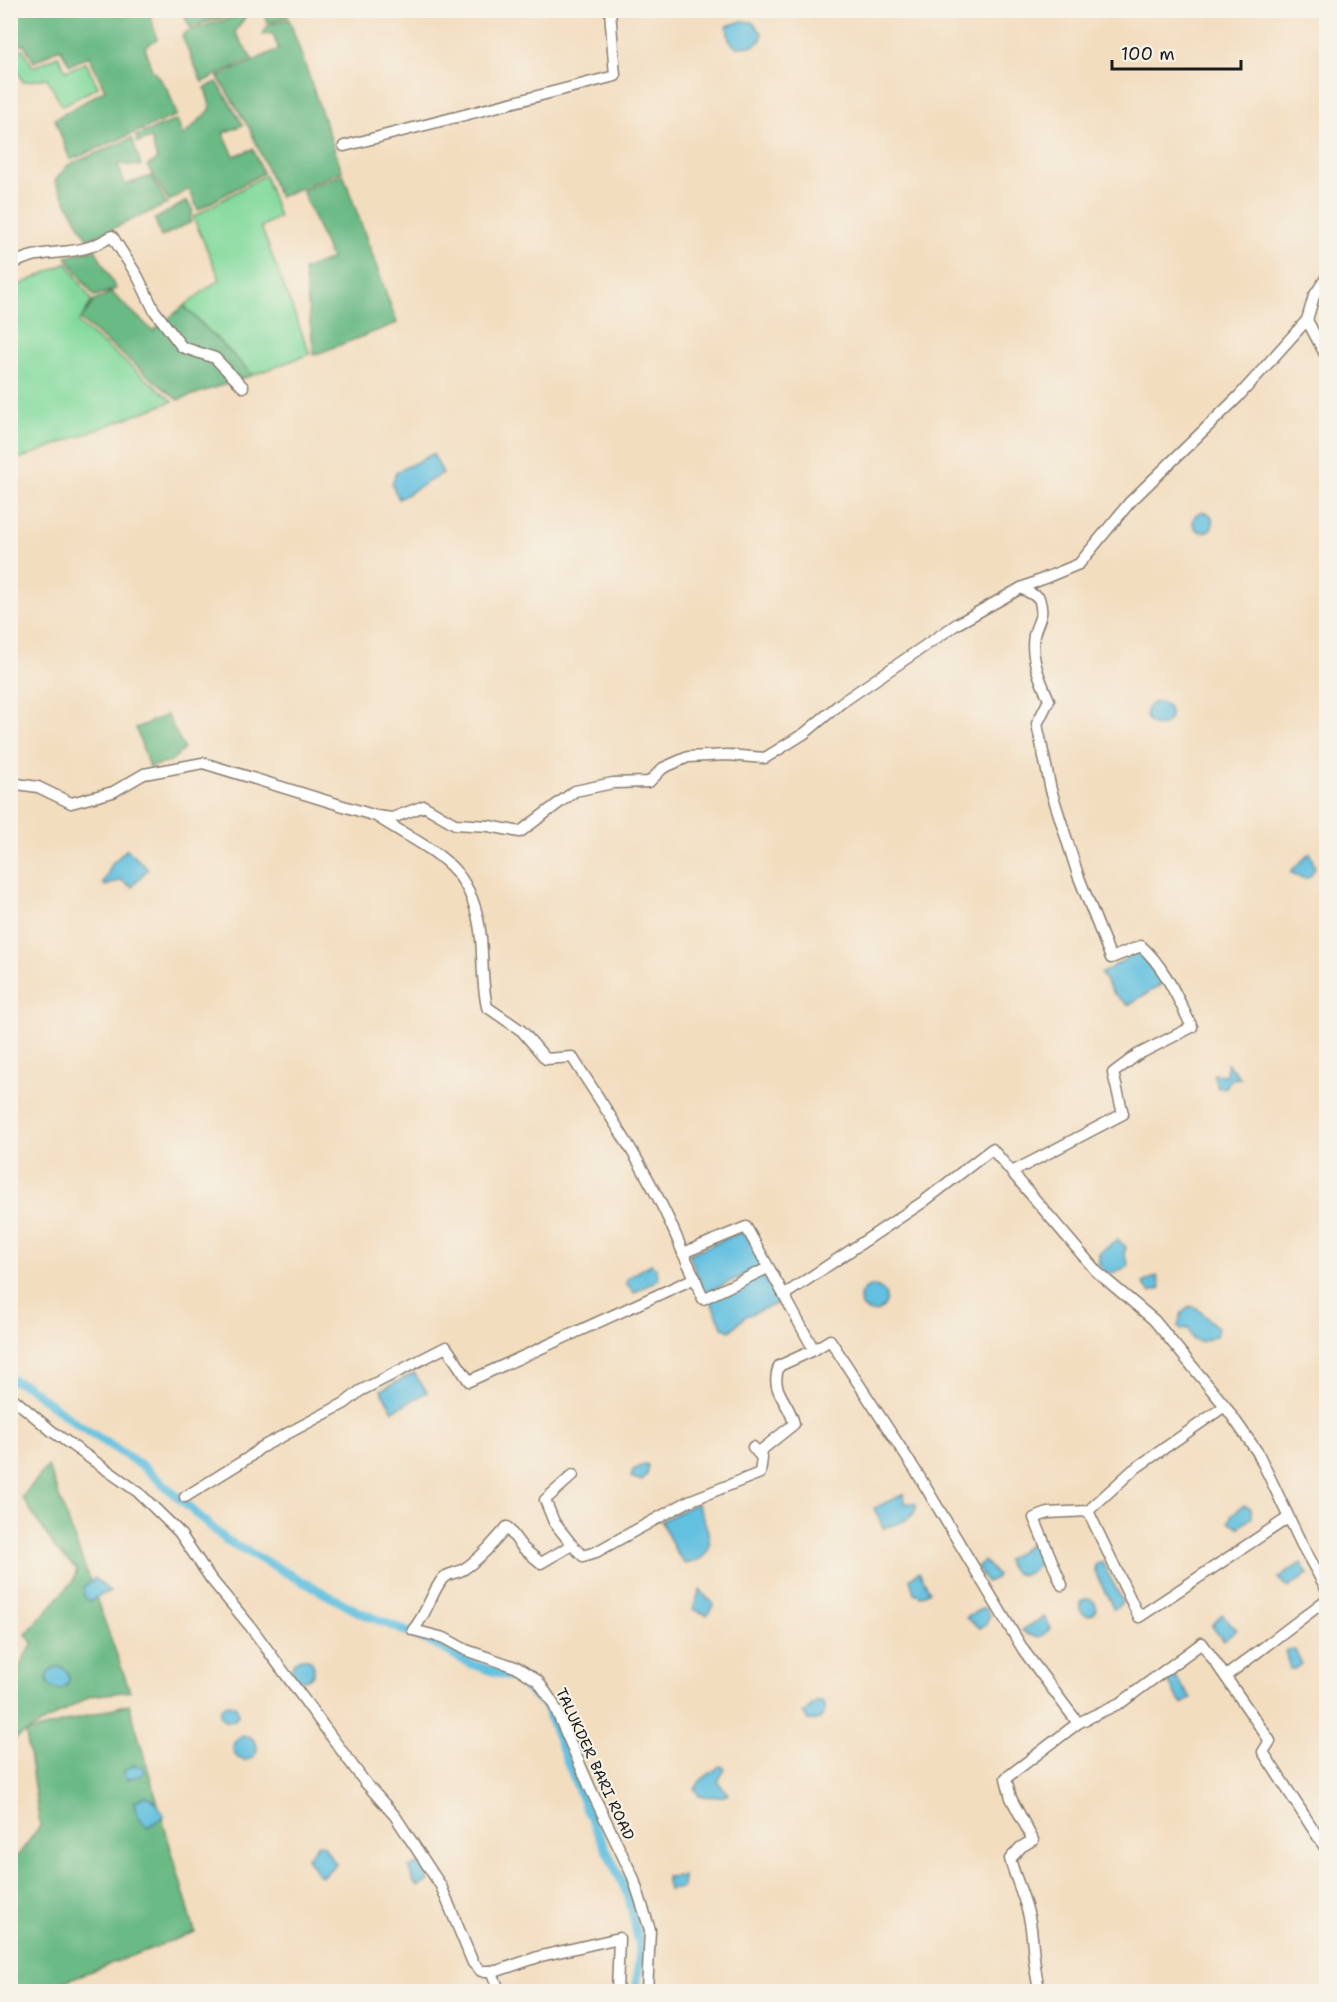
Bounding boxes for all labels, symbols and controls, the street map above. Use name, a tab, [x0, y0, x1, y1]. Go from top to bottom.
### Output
scale bar	[1112, 33, 1241, 71]
text: 100 m	[1121, 42, 1175, 66]
street label: TALUKDER BARI ROAD	[551, 1685, 639, 1844]

